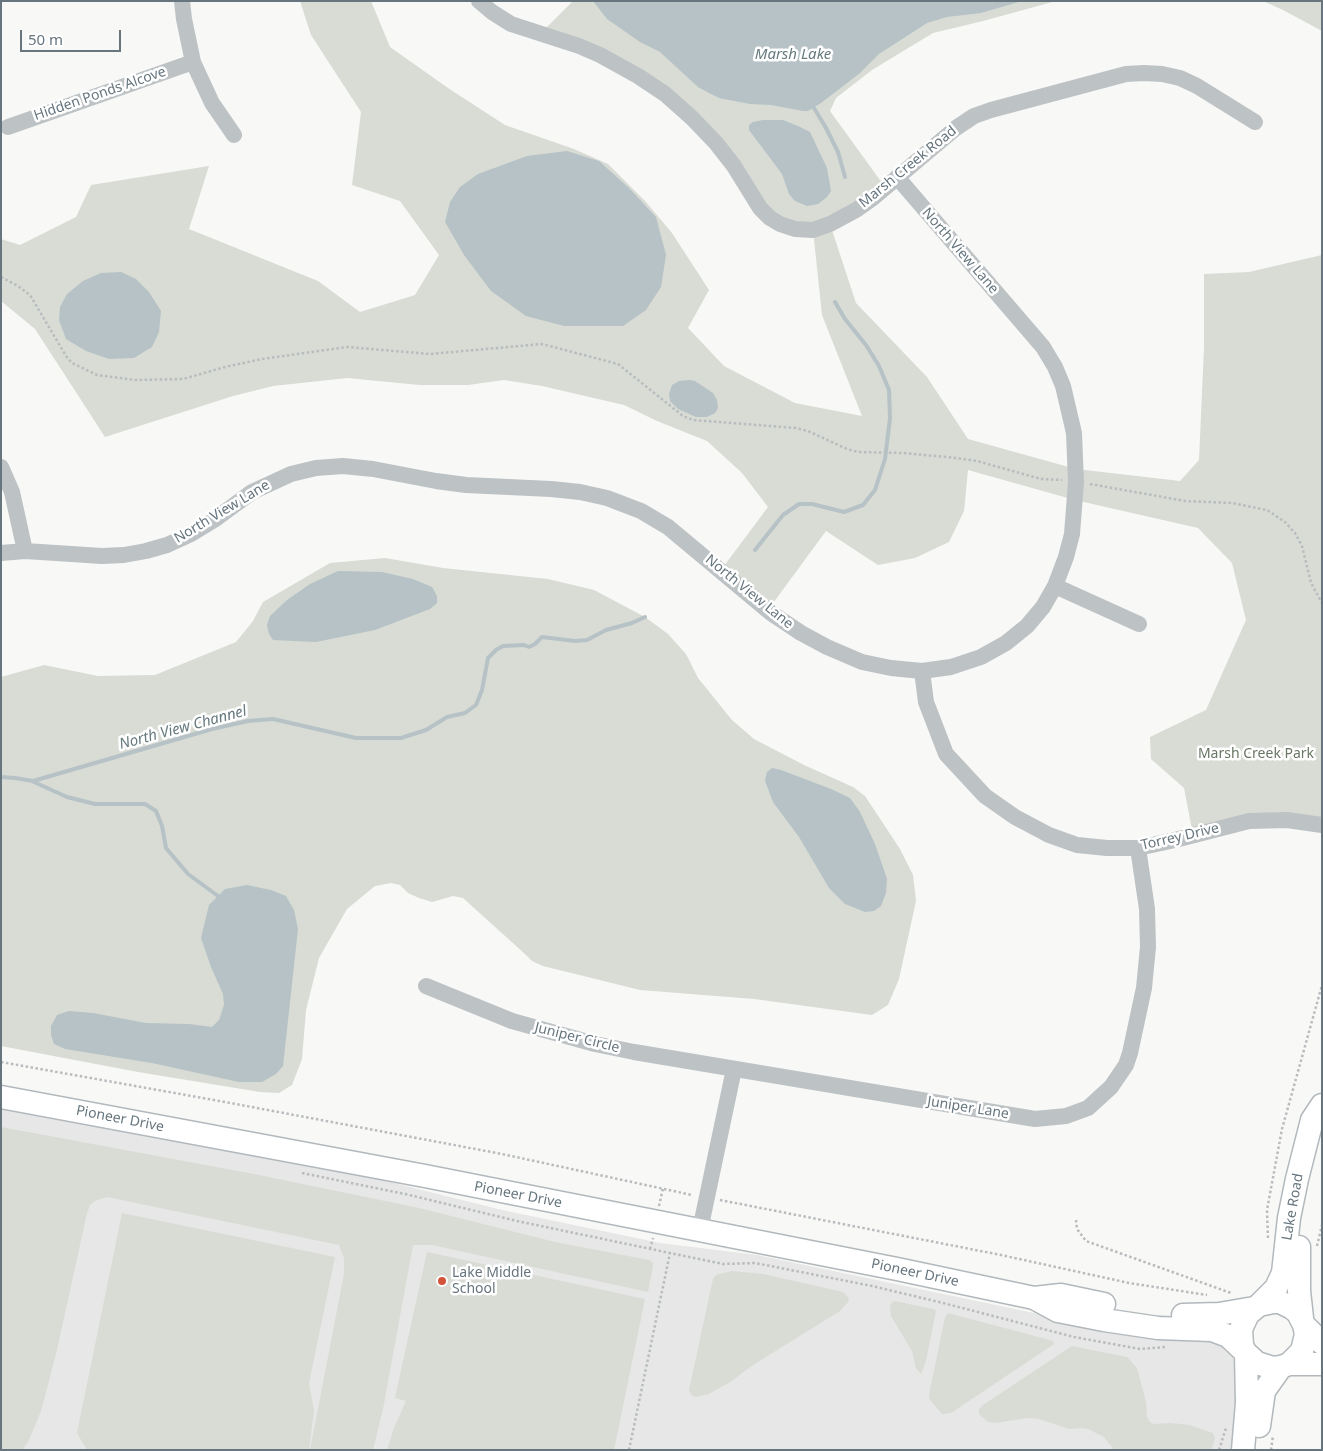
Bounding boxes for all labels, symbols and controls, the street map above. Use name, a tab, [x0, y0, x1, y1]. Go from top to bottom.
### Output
scale bar	[22, 20, 124, 52]
text: 50 m	[28, 29, 63, 49]
water label: Marsh Lake	[755, 46, 831, 64]
street label: Hidden Ponds Alcove	[32, 64, 168, 124]
street label: Marsh Creek Road	[856, 123, 960, 211]
street label: North View Lane	[918, 205, 1002, 297]
street label: North View Lane	[171, 477, 273, 547]
street label: North View Lane	[702, 551, 796, 633]
water label: North View Channel	[117, 702, 249, 754]
park label: Marsh Creek Park	[1198, 746, 1314, 762]
street label: Torrey Drive	[1139, 820, 1221, 854]
street label: Juniper Circle	[533, 1019, 621, 1057]
street label: Juniper Lane	[926, 1093, 1010, 1123]
street label: Pioneer Drive	[75, 1102, 165, 1136]
street label: Lake Road	[1279, 1172, 1307, 1242]
street label: Pioneer Drive	[473, 1178, 563, 1212]
street label: Pioneer Drive	[870, 1256, 960, 1290]
place label: Lake Middle School	[452, 1265, 531, 1298]
marker: Lake Middle School	[436, 1275, 448, 1287]

